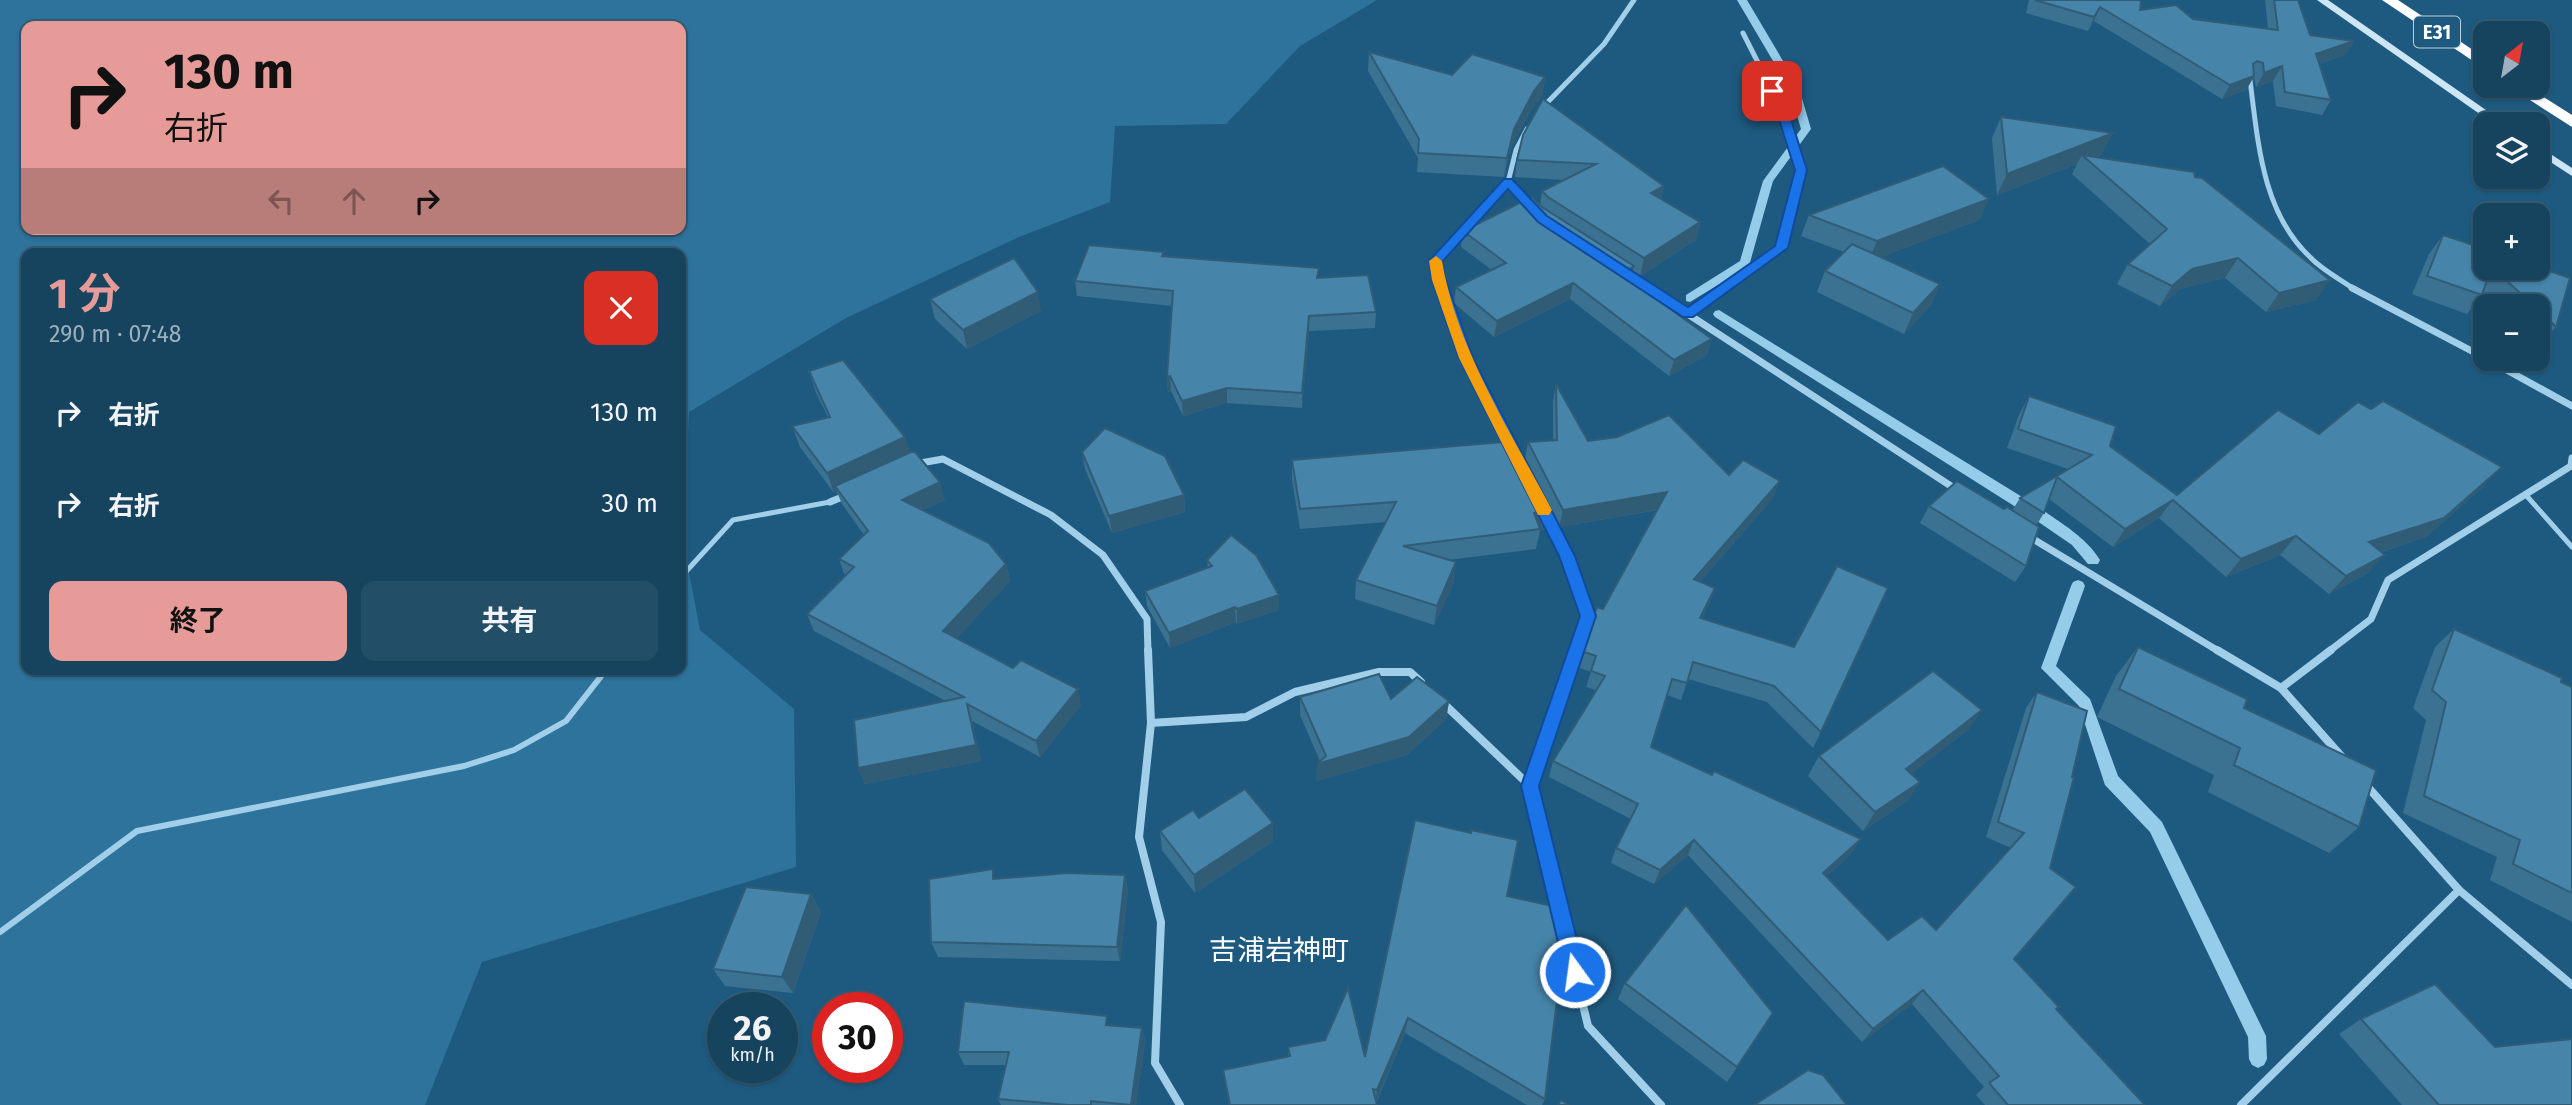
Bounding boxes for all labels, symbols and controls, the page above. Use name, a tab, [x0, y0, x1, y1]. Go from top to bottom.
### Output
road number: E31	[2414, 16, 2460, 48]
north arrow	[2473, 21, 2550, 98]
map controls	[2473, 21, 2550, 371]
text: 130 m	[164, 42, 294, 101]
icon: right	[49, 49, 140, 140]
pin	[1742, 61, 1802, 121]
icon: arrive	[1753, 72, 1791, 110]
text: 右折	[164, 109, 228, 147]
button: layers	[2473, 112, 2550, 189]
icon: left	[262, 182, 300, 220]
icon: ahead	[335, 182, 373, 220]
icon: right	[408, 182, 446, 220]
button: +	[2473, 203, 2550, 280]
text: 1 分	[49, 269, 120, 319]
button: close	[584, 271, 658, 345]
button: −	[2473, 294, 2550, 371]
text: 290 m · 07:48	[49, 320, 181, 348]
icon: right	[49, 394, 87, 432]
text: 130 m	[590, 397, 658, 428]
text: 右折	[108, 400, 160, 431]
icon: right	[49, 485, 87, 523]
text: 30 m	[601, 488, 658, 519]
text: 右折	[108, 491, 160, 522]
button: 終了	[49, 581, 347, 661]
button: 共有	[361, 581, 658, 661]
district label: 吉浦岩神町	[1209, 934, 1349, 967]
position arrow	[1538, 935, 1612, 1009]
speed limit sign: 30	[812, 992, 903, 1083]
text: 26	[734, 1007, 771, 1049]
text: km/h	[730, 1044, 775, 1066]

